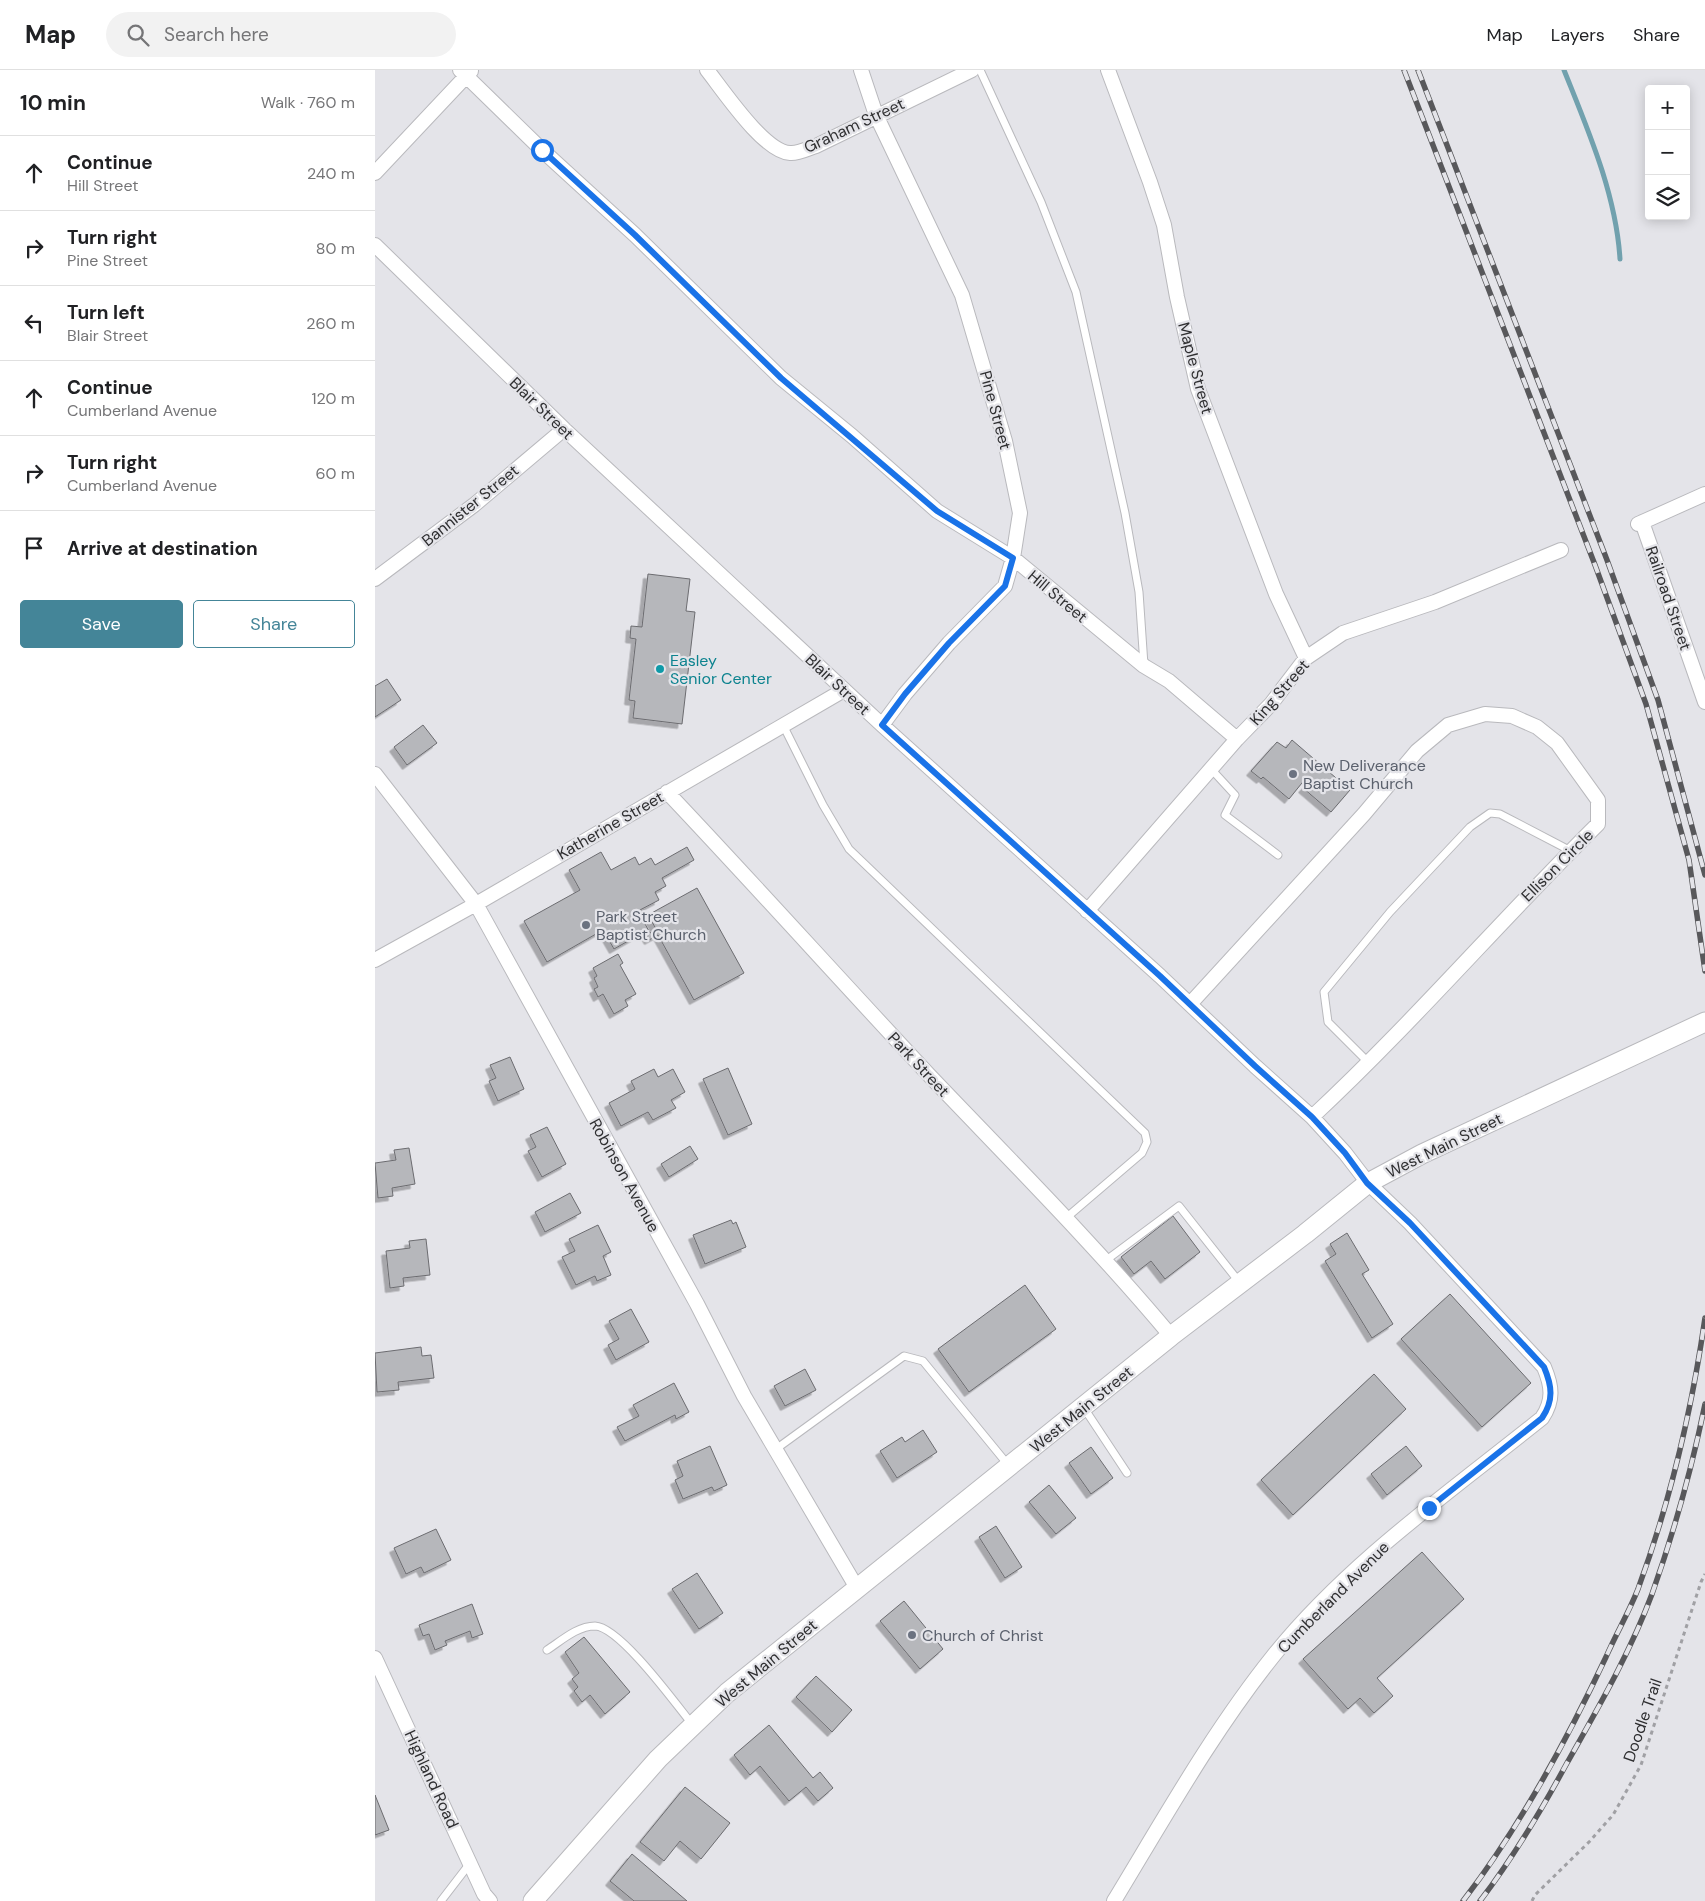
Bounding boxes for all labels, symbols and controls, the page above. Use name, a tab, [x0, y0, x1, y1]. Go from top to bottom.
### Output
search box	[106, 12, 456, 57]
text: Map	[25, 19, 76, 50]
icon: search	[124, 21, 152, 49]
text: Search here	[164, 22, 269, 47]
text: Map	[1487, 23, 1523, 47]
text: Layers	[1551, 23, 1605, 47]
text: Share	[1633, 23, 1680, 47]
map controls	[1645, 85, 1690, 220]
button: +	[1645, 85, 1690, 130]
text: 10 min	[20, 89, 86, 117]
text: Walk · 760 m	[261, 92, 355, 113]
street label: Graham Street	[801, 93, 908, 158]
button: −	[1645, 130, 1690, 175]
route start	[531, 139, 554, 162]
text: Continue	[67, 150, 153, 175]
icon: ahead	[20, 159, 48, 187]
text: 240 m	[307, 163, 355, 184]
text: Hill Street	[67, 175, 138, 196]
button: layers	[1645, 175, 1690, 220]
text: Turn right	[67, 225, 157, 250]
icon: right	[20, 234, 48, 262]
text: 80 m	[316, 238, 355, 259]
text: Pine Street	[67, 250, 148, 271]
text: Turn left	[67, 300, 145, 325]
icon: left	[20, 309, 48, 337]
text: 260 m	[306, 313, 355, 334]
street label: Maple Street	[1173, 320, 1218, 416]
text: Blair Street	[67, 325, 148, 346]
street label: Pine Street	[975, 368, 1016, 452]
street label: Blair Street	[505, 373, 578, 444]
text: Continue	[67, 375, 153, 400]
icon: ahead	[20, 384, 48, 412]
text: 120 m	[311, 388, 355, 409]
text: Cumberland Avenue	[67, 400, 217, 421]
text: Turn right	[67, 450, 157, 475]
icon: right	[20, 459, 48, 487]
street label: Bannister Street	[418, 460, 523, 551]
text: 60 m	[315, 463, 355, 484]
text: Cumberland Avenue	[67, 475, 217, 496]
icon: arrive	[20, 534, 48, 562]
text: Arrive at destination	[67, 536, 258, 561]
street label: Railroad Street	[1641, 543, 1696, 653]
street label: Hill Street	[1024, 565, 1092, 627]
button: Save	[20, 600, 183, 648]
button: Share	[193, 600, 355, 648]
street label: Blair Street	[801, 649, 875, 720]
place label: Easley Senior Center	[670, 650, 772, 689]
street label: King Street	[1245, 655, 1314, 730]
marker: Easley Senior Center	[654, 663, 666, 675]
place label: New Deliverance Baptist Church	[1303, 755, 1426, 794]
marker: New Deliverance Baptist Church	[1287, 768, 1299, 780]
street label: Katherine Street	[553, 786, 667, 864]
street label: Ellison Circle	[1517, 825, 1598, 906]
place label: Park Street Baptist Church	[596, 906, 706, 945]
marker: Park Street Baptist Church	[580, 919, 592, 931]
street label: Park Street	[883, 1027, 954, 1101]
street label: West Main Street	[1383, 1108, 1506, 1183]
street label: Robinson Avenue	[585, 1115, 665, 1236]
street label: West Main Street	[1025, 1361, 1137, 1457]
route end	[1418, 1497, 1441, 1520]
street label: Cumberland Avenue	[1273, 1537, 1394, 1658]
street label: West Main Street	[711, 1615, 822, 1712]
place label: Church of Christ	[922, 1625, 1044, 1646]
marker: Church of Christ	[906, 1629, 918, 1641]
street label: Doodle Trail	[1618, 1676, 1667, 1765]
street label: Highland Road	[400, 1727, 463, 1832]

